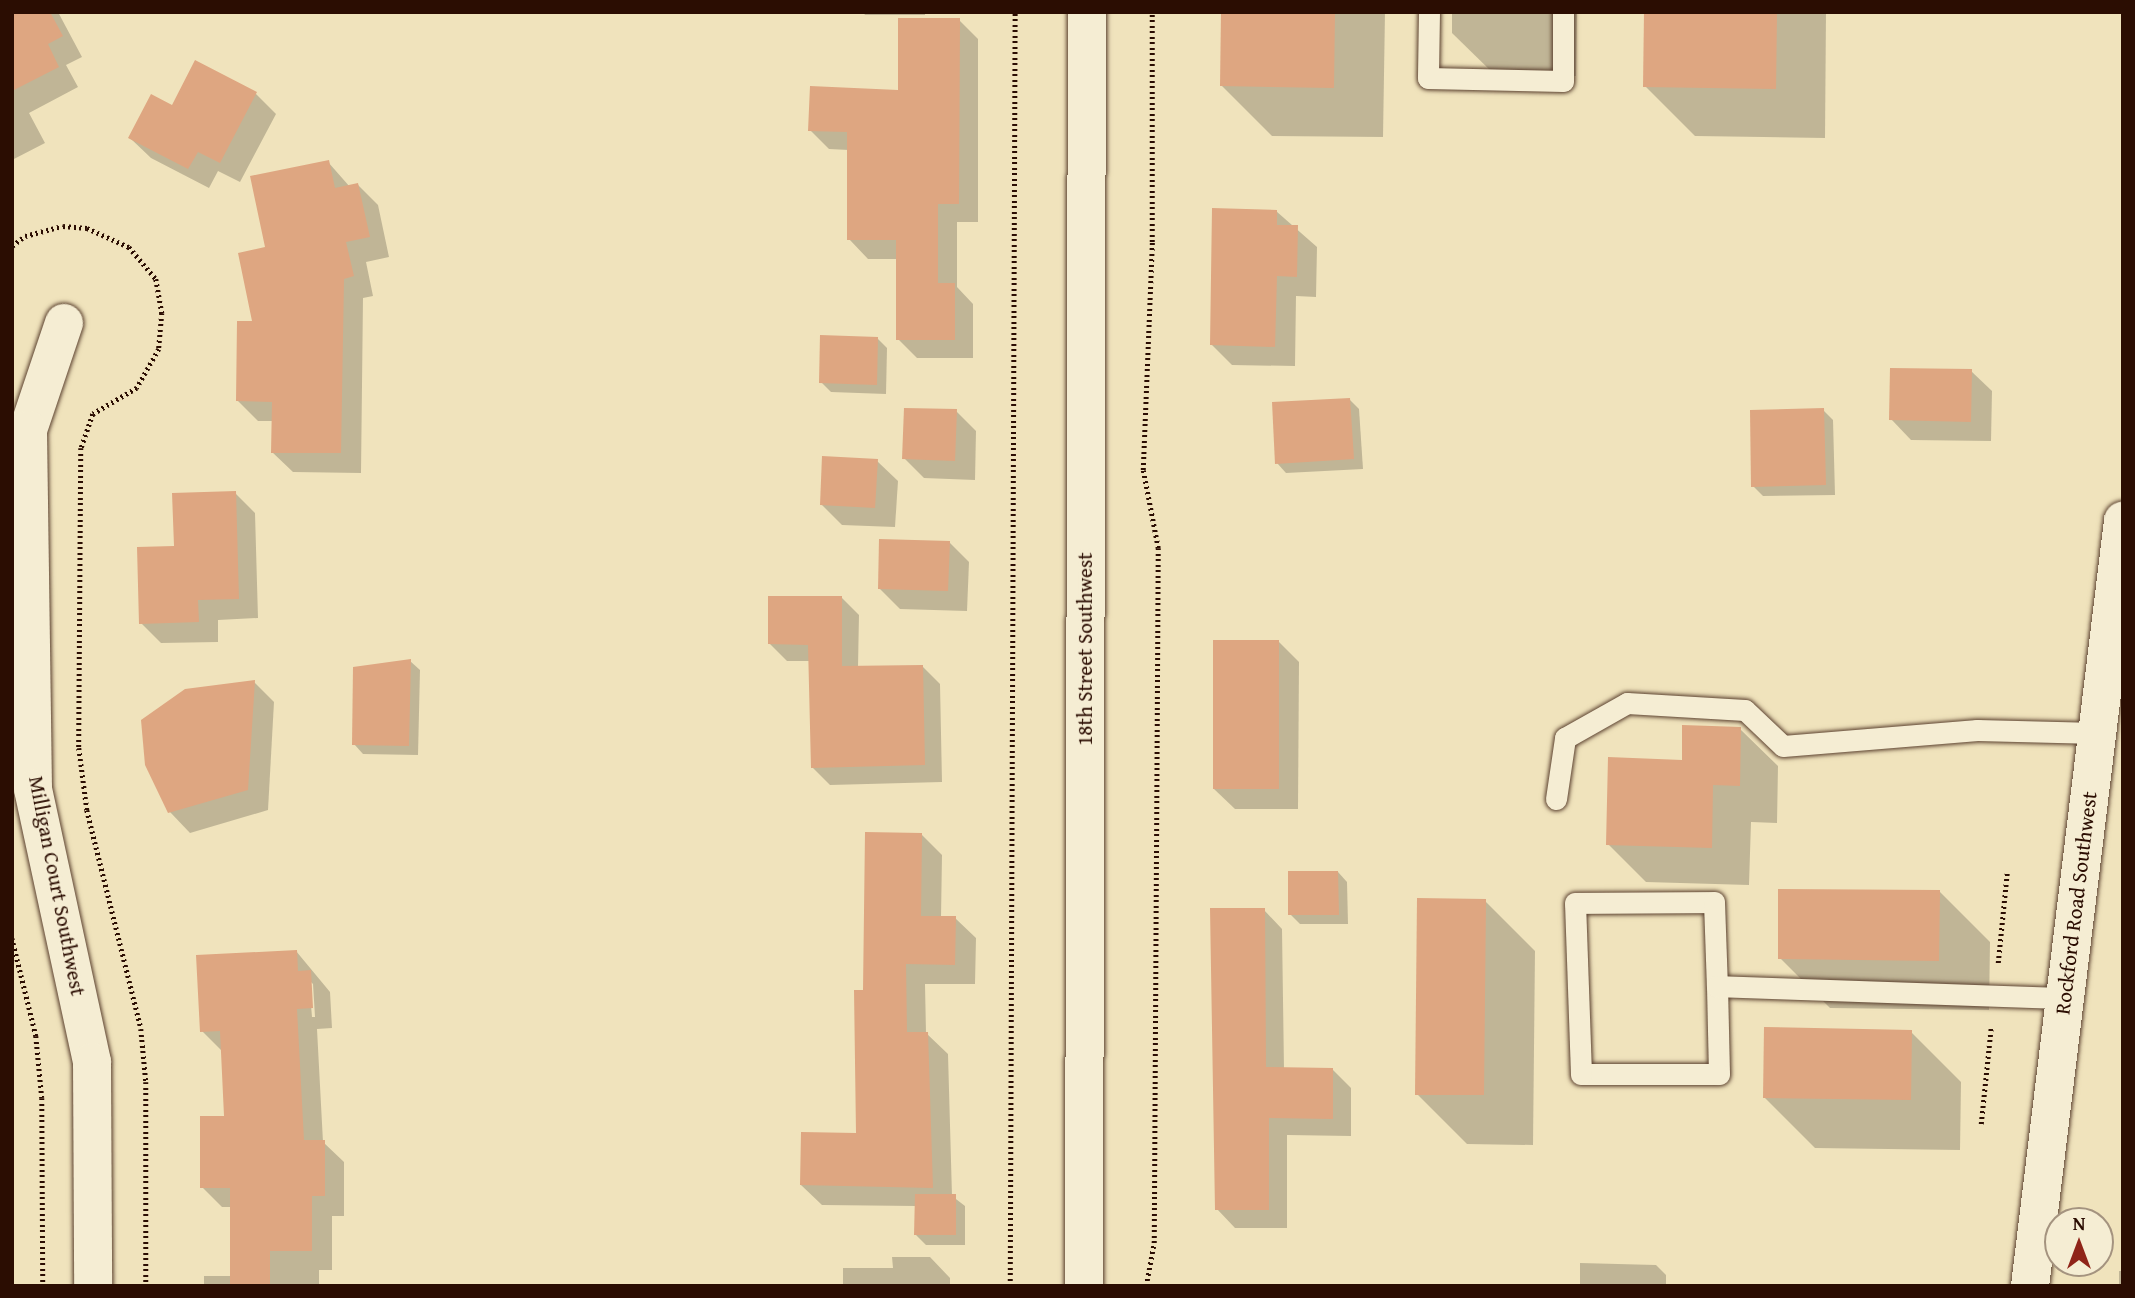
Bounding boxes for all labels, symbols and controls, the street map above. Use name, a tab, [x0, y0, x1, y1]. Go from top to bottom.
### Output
street label: 18th Street Southwest	[1072, 552, 1098, 746]
street label: Milligan Court Southwest	[23, 774, 91, 998]
street label: Rockford Road Southwest	[2050, 790, 2102, 1016]
north arrow	[2044, 1207, 2114, 1277]
text: N	[2073, 1209, 2085, 1237]

